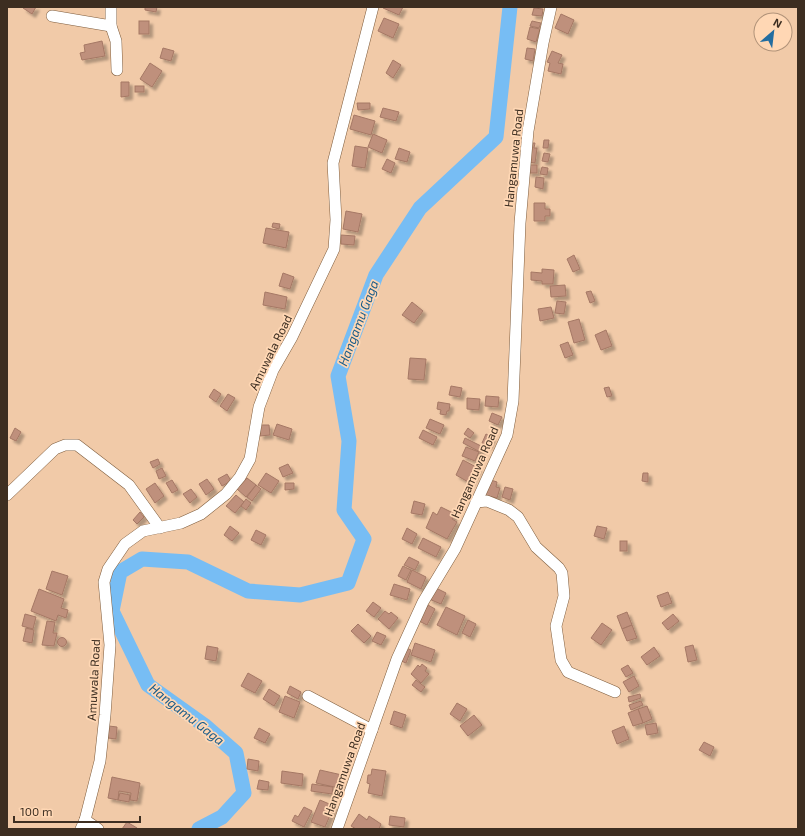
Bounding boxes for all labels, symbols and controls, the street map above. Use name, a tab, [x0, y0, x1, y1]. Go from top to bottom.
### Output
north arrow	[753, 12, 793, 52]
text: N	[771, 15, 785, 30]
street label: Hangamuwa Road	[501, 108, 525, 208]
water label: Hangamu Gaga	[334, 278, 382, 368]
street label: Amuwala Road	[246, 312, 294, 392]
street label: Hangamuwa Road	[447, 424, 501, 520]
street label: Amuwala Road	[84, 639, 102, 721]
water label: Hangamu Gaga	[146, 680, 228, 748]
street label: Hangamuwa Road	[321, 720, 367, 818]
scale bar	[14, 798, 140, 824]
text: 100 m	[20, 804, 52, 818]

